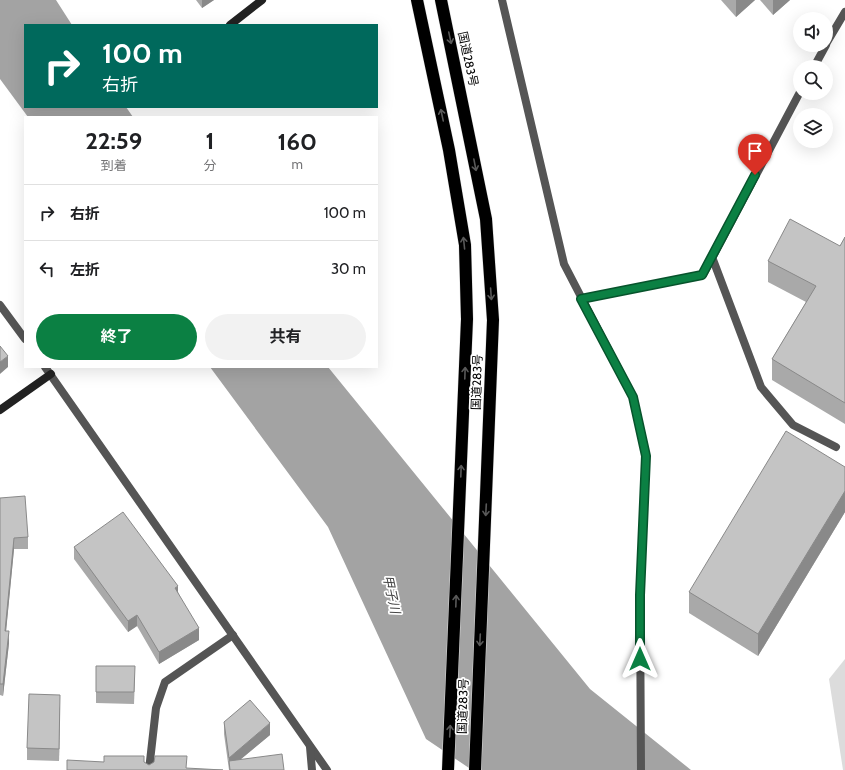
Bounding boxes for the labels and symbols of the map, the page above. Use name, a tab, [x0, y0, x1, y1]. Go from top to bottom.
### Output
street label: 国道283号	[455, 30, 482, 88]
one-way arrow	[446, 31, 454, 44]
one-way arrow	[437, 109, 445, 122]
pin	[738, 134, 772, 175]
one-way arrow	[472, 159, 480, 172]
one-way arrow	[460, 237, 468, 250]
one-way arrow	[488, 287, 495, 300]
street label: 国道283号	[468, 354, 485, 410]
one-way arrow	[461, 367, 468, 380]
one-way arrow	[457, 465, 464, 478]
one-way arrow	[482, 503, 490, 516]
water label: 甲子川	[380, 573, 404, 617]
one-way arrow	[452, 595, 459, 608]
one-way arrow	[476, 633, 484, 646]
position arrow	[619, 638, 661, 680]
street label: 国道283号	[454, 678, 471, 734]
one-way arrow	[446, 725, 454, 738]

